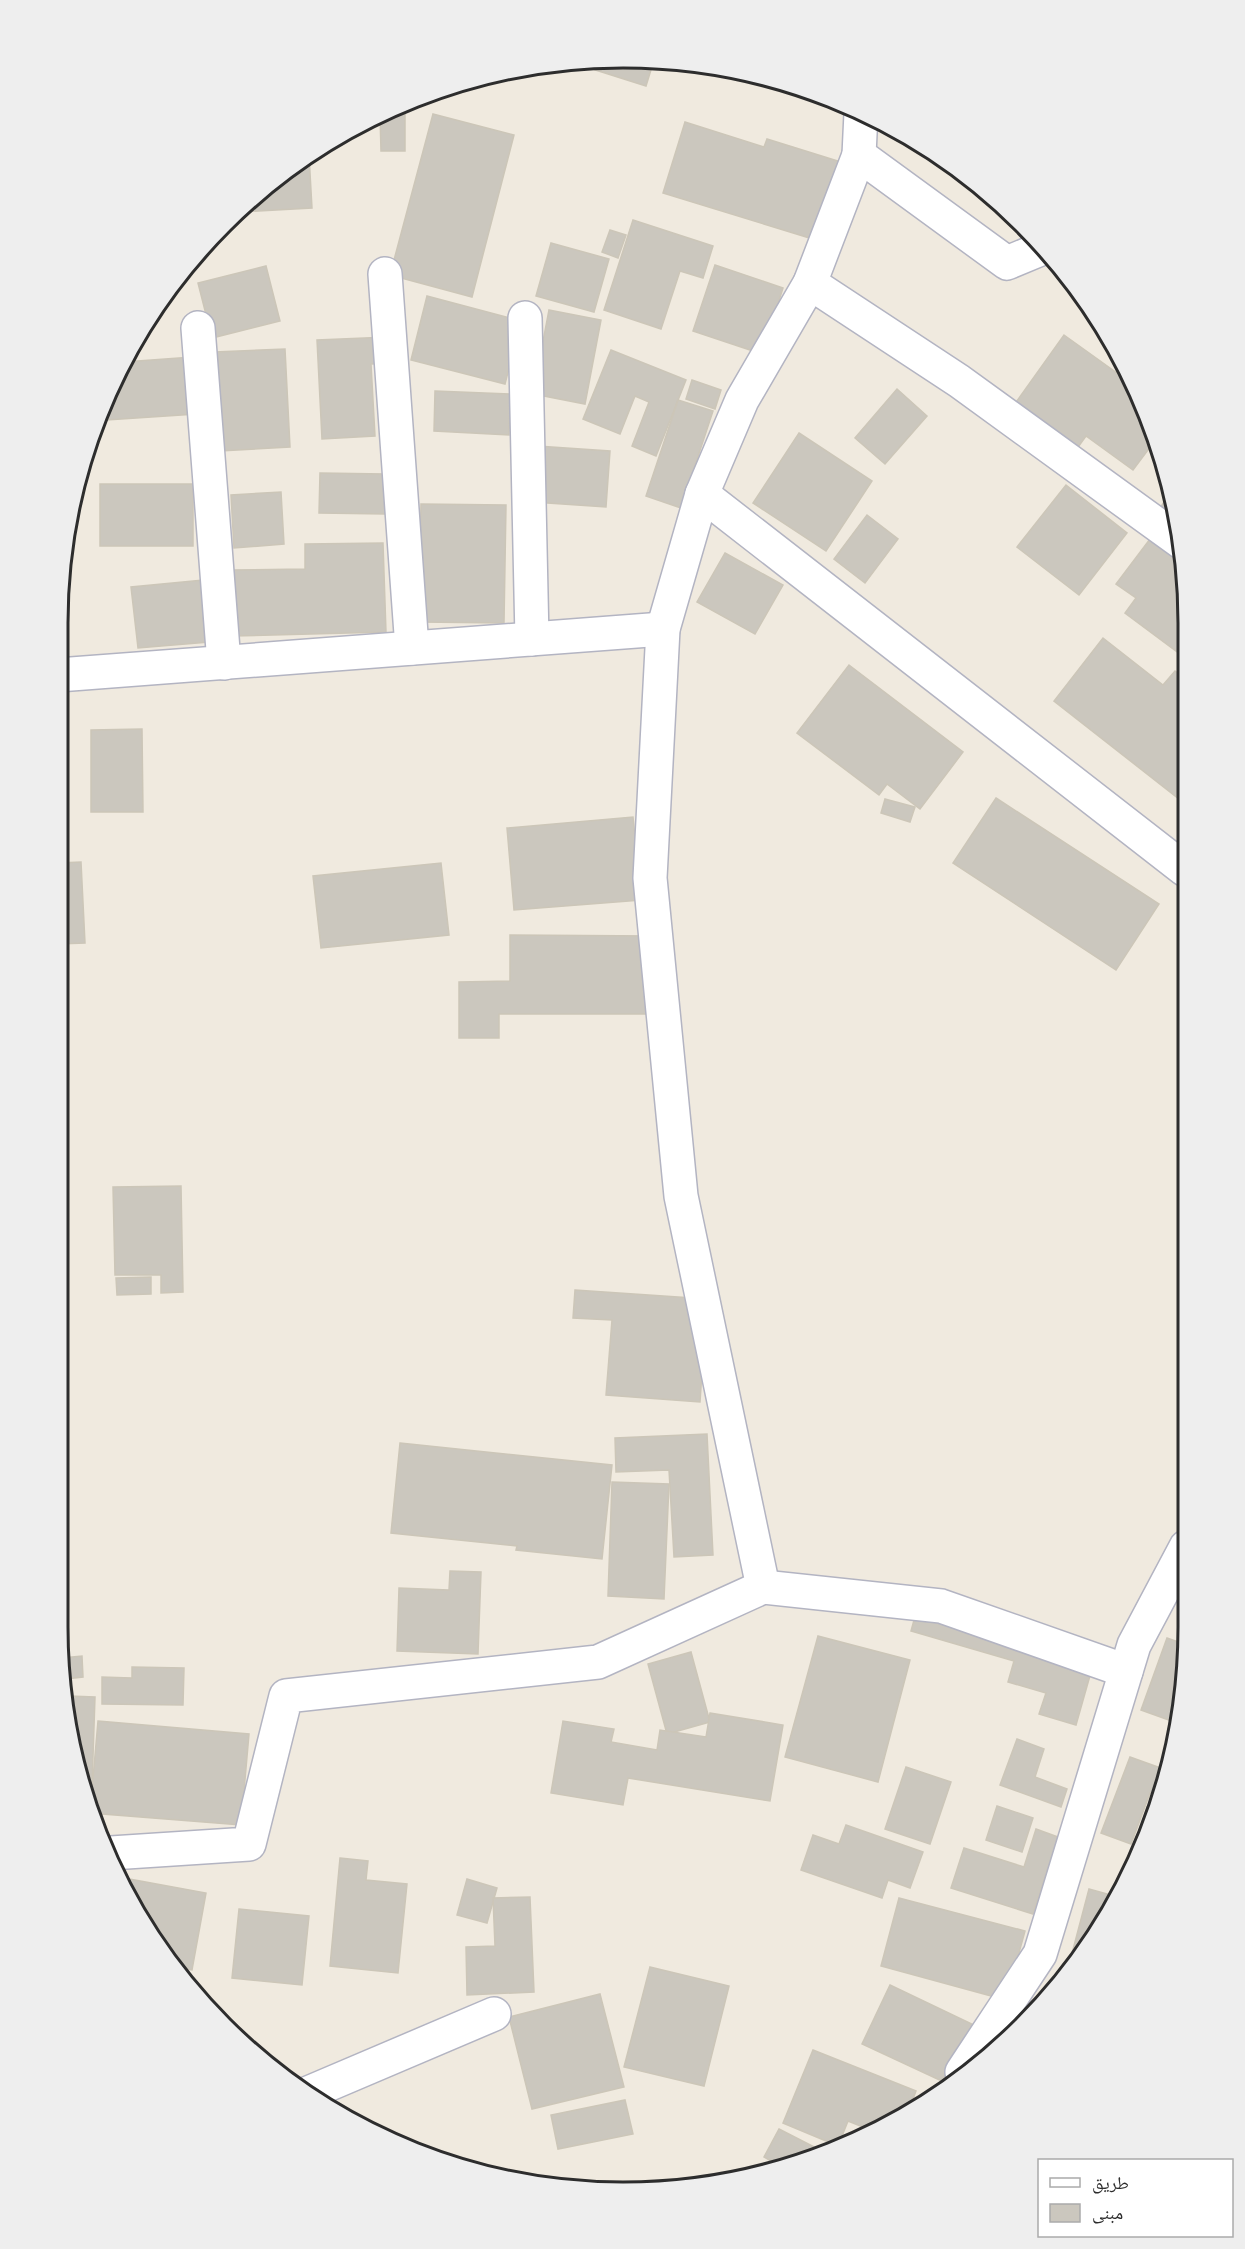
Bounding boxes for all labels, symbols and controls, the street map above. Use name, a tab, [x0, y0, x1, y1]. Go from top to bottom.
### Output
legend	[1038, 2159, 1233, 2237]
text: طريق	[1092, 2171, 1129, 2194]
text: مبنى	[1092, 2201, 1123, 2224]

